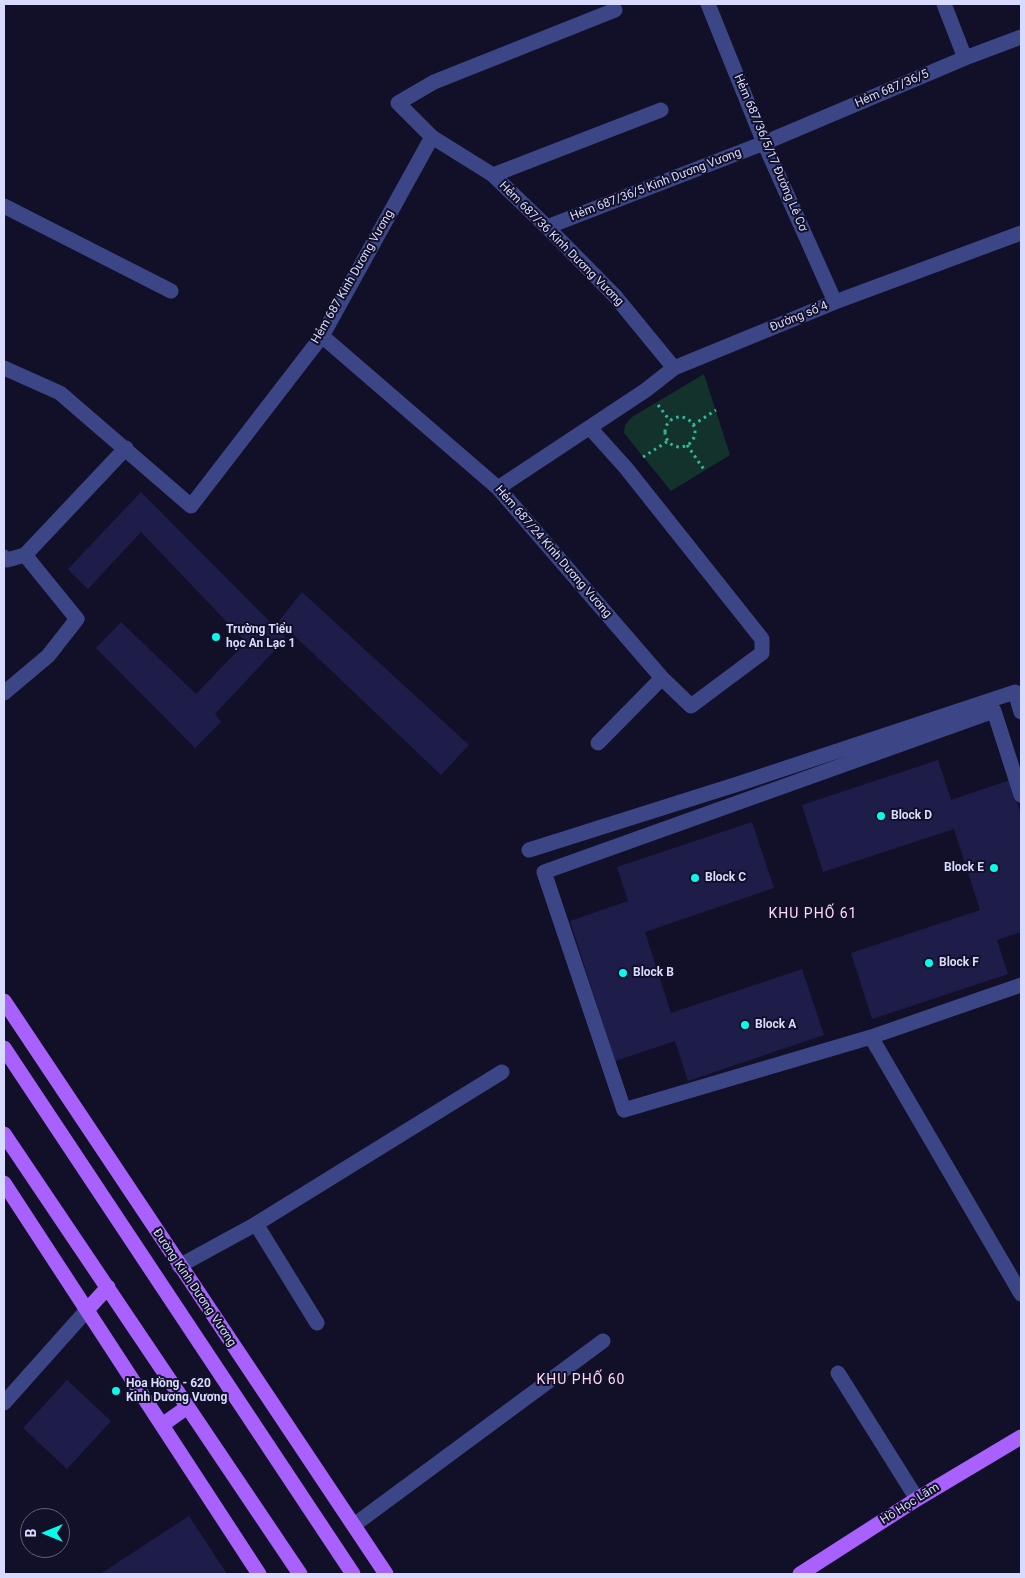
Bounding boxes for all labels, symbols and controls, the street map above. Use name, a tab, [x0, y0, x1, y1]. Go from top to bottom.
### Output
street label: Hẻm 687/36/5	[853, 67, 931, 111]
street label: Hẻm 687/36/5/17 Đường Lê Cơ	[730, 72, 810, 234]
street label: Hẻm 687/36/5 Kinh Dương Vương	[568, 146, 744, 224]
street label: Hẻm 687/36 Kinh Dương Vương	[496, 179, 626, 309]
street label: Hẻm 687 Kinh Dương Vương	[309, 208, 397, 346]
street label: Đường số 4	[768, 299, 830, 335]
street label: Hẻm 687/24 Kinh Dương Vương	[492, 483, 614, 621]
place label: Trường Tiểu học An Lạc 1	[226, 623, 295, 651]
marker: Trường Tiểu học An Lạc 1	[210, 631, 222, 643]
place label: Block D	[891, 809, 932, 823]
marker: Block D	[875, 810, 887, 822]
place label: Block E	[944, 861, 984, 875]
marker: Block E	[988, 862, 1000, 874]
place label: Block C	[705, 871, 746, 885]
marker: Block C	[689, 872, 701, 884]
district label: KHU PHỐ 61	[767, 906, 859, 922]
place label: Block F	[939, 956, 979, 970]
marker: Block F	[923, 957, 935, 969]
place label: Block B	[633, 966, 674, 980]
marker: Block B	[617, 967, 629, 979]
place label: Block A	[755, 1018, 796, 1032]
marker: Block A	[739, 1019, 751, 1031]
street label: Đường Kinh Dương Vương	[149, 1226, 239, 1350]
district label: KHU PHỐ 60	[535, 1372, 627, 1388]
place label: Hoa Hồng - 620 Kinh Dương Vương	[126, 1377, 227, 1405]
marker: Hoa Hồng - 620 Kinh Dương Vương	[110, 1385, 122, 1397]
street label: Hồ Học Lãm	[878, 1480, 942, 1528]
north arrow	[20, 1508, 70, 1558]
text: B	[23, 1529, 39, 1537]

